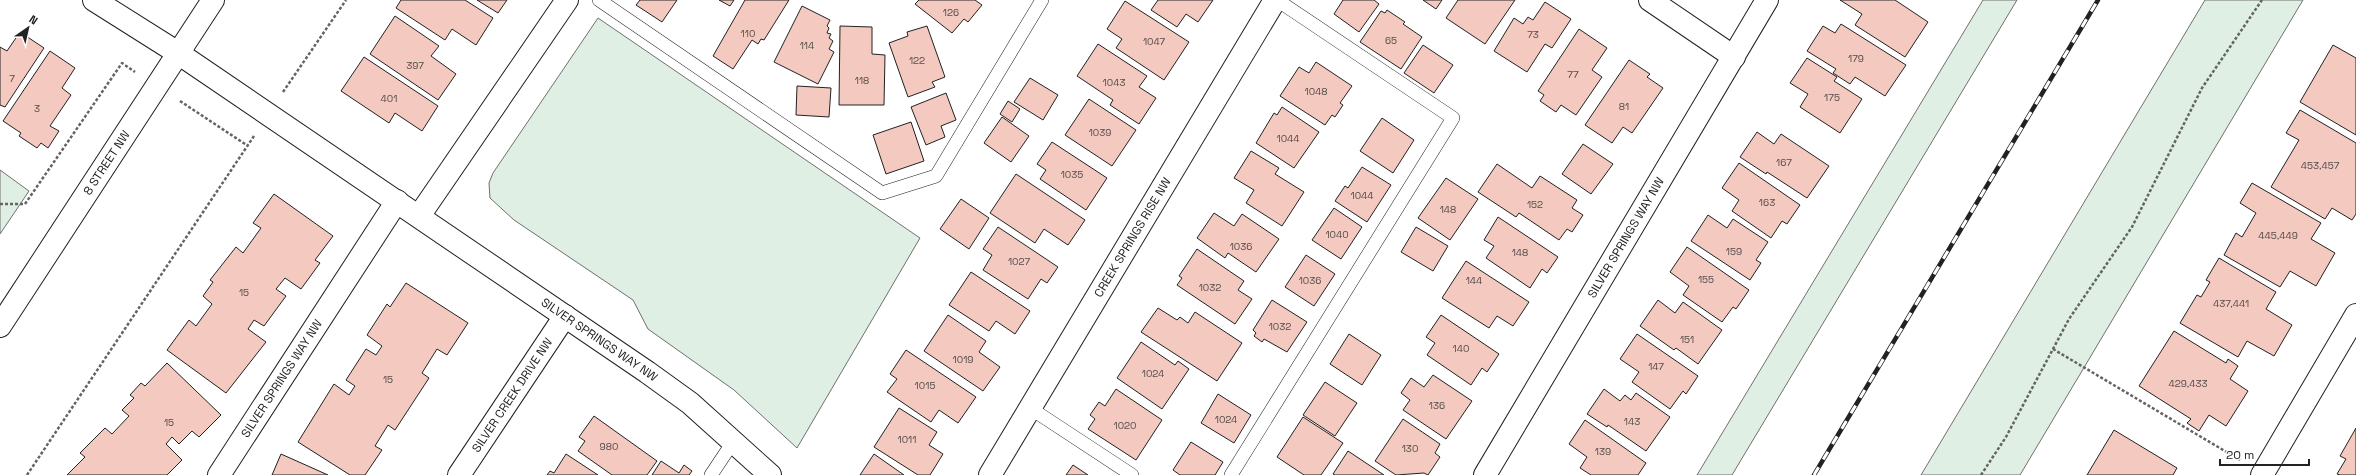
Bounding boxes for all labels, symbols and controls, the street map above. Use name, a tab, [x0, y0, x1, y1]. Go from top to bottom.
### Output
house number: 126	[943, 6, 959, 19]
north arrow	[8, 8, 48, 48]
text: N	[27, 12, 41, 28]
house number: 110	[741, 27, 755, 40]
house number: 73	[1527, 28, 1539, 41]
house number: 65	[1385, 34, 1397, 47]
house number: 1047	[1143, 35, 1165, 48]
house number: 114	[800, 39, 814, 52]
house number: 179	[1848, 52, 1864, 65]
house number: 122	[909, 54, 925, 67]
house number: 397	[406, 59, 424, 72]
house number: 77	[1567, 68, 1579, 81]
house number: 7	[9, 72, 15, 85]
house number: 118	[855, 74, 869, 87]
house number: 1043	[1103, 76, 1125, 89]
house number: 1048	[1304, 85, 1328, 98]
house number: 175	[1824, 91, 1840, 104]
house number: 401	[381, 92, 397, 105]
house number: 81	[1619, 100, 1629, 113]
house number: 3	[34, 102, 40, 115]
house number: 1039	[1089, 126, 1111, 139]
street label: 8 STREET NW	[80, 127, 134, 198]
house number: 1044	[1276, 132, 1300, 145]
house number: 167	[1776, 156, 1792, 169]
house number: 453,457	[2301, 159, 2340, 172]
house number: 1035	[1061, 168, 1083, 181]
street label: CREEK SPRINGS RISE NW	[1090, 174, 1175, 300]
street label: SILVER SPRINGS WAY NW	[1584, 174, 1668, 301]
house number: 1044	[1350, 189, 1374, 202]
house number: 163	[1759, 196, 1775, 209]
house number: 152	[1527, 198, 1543, 211]
house number: 148	[1440, 203, 1456, 216]
house number: 1040	[1325, 228, 1349, 241]
house number: 445,449	[2258, 229, 2298, 242]
house number: 1036	[1230, 240, 1252, 253]
house number: 159	[1726, 245, 1742, 258]
house number: 148	[1512, 246, 1528, 259]
house number: 1027	[1008, 255, 1030, 268]
house number: 155	[1698, 273, 1714, 286]
house number: 1036	[1299, 274, 1321, 287]
house number: 144	[1466, 274, 1482, 287]
house number: 1032	[1199, 281, 1221, 294]
house number: 15	[239, 286, 249, 299]
street label: SILVER SPRINGS WAY NW	[538, 294, 661, 385]
house number: 437,441	[2213, 297, 2249, 310]
street label: SILVER SPRINGS WAY NW	[237, 316, 326, 441]
house number: 1032	[1269, 320, 1291, 333]
house number: 151	[1680, 333, 1694, 346]
street label: SILVER CREEK DRIVE NW	[468, 334, 556, 455]
house number: 140	[1453, 342, 1469, 355]
house number: 1019	[953, 353, 973, 366]
house number: 147	[1648, 360, 1664, 373]
house number: 1024	[1142, 367, 1164, 380]
house number: 15	[383, 373, 393, 386]
house number: 429,433	[2168, 377, 2208, 390]
house number: 1015	[915, 379, 935, 392]
house number: 136	[1429, 399, 1445, 412]
house number: 1024	[1215, 413, 1237, 426]
house number: 143	[1624, 415, 1640, 428]
house number: 15	[164, 416, 174, 429]
house number: 1020	[1113, 419, 1137, 432]
house number: 1011	[898, 433, 916, 446]
house number: 980	[600, 440, 618, 453]
scale bar	[2220, 441, 2309, 467]
house number: 130	[1402, 442, 1418, 455]
house number: 139	[1595, 445, 1611, 458]
text: 20 m	[2226, 447, 2254, 463]

